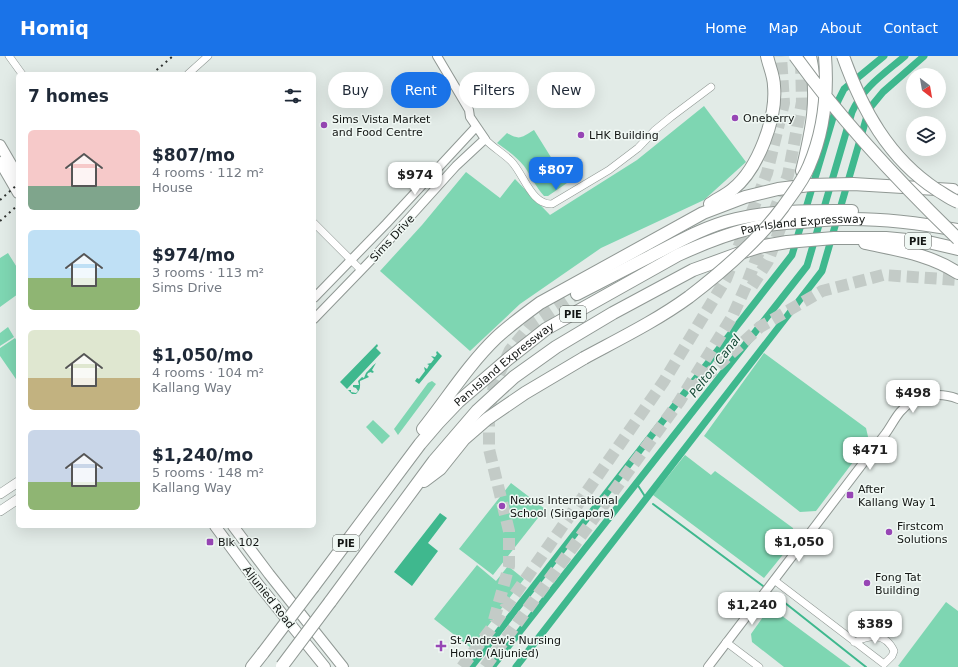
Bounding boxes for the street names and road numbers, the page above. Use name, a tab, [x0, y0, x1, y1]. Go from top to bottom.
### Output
street label: Sims Drive	[367, 212, 418, 264]
street label: Pan-Island Expressway	[739, 213, 866, 238]
road number: PIE	[905, 233, 931, 249]
road number: PIE	[560, 306, 586, 322]
street label: Pan-Island Expressway	[452, 320, 557, 409]
road number: PIE	[333, 535, 359, 551]
street label: Aljunied Road	[240, 564, 297, 631]

